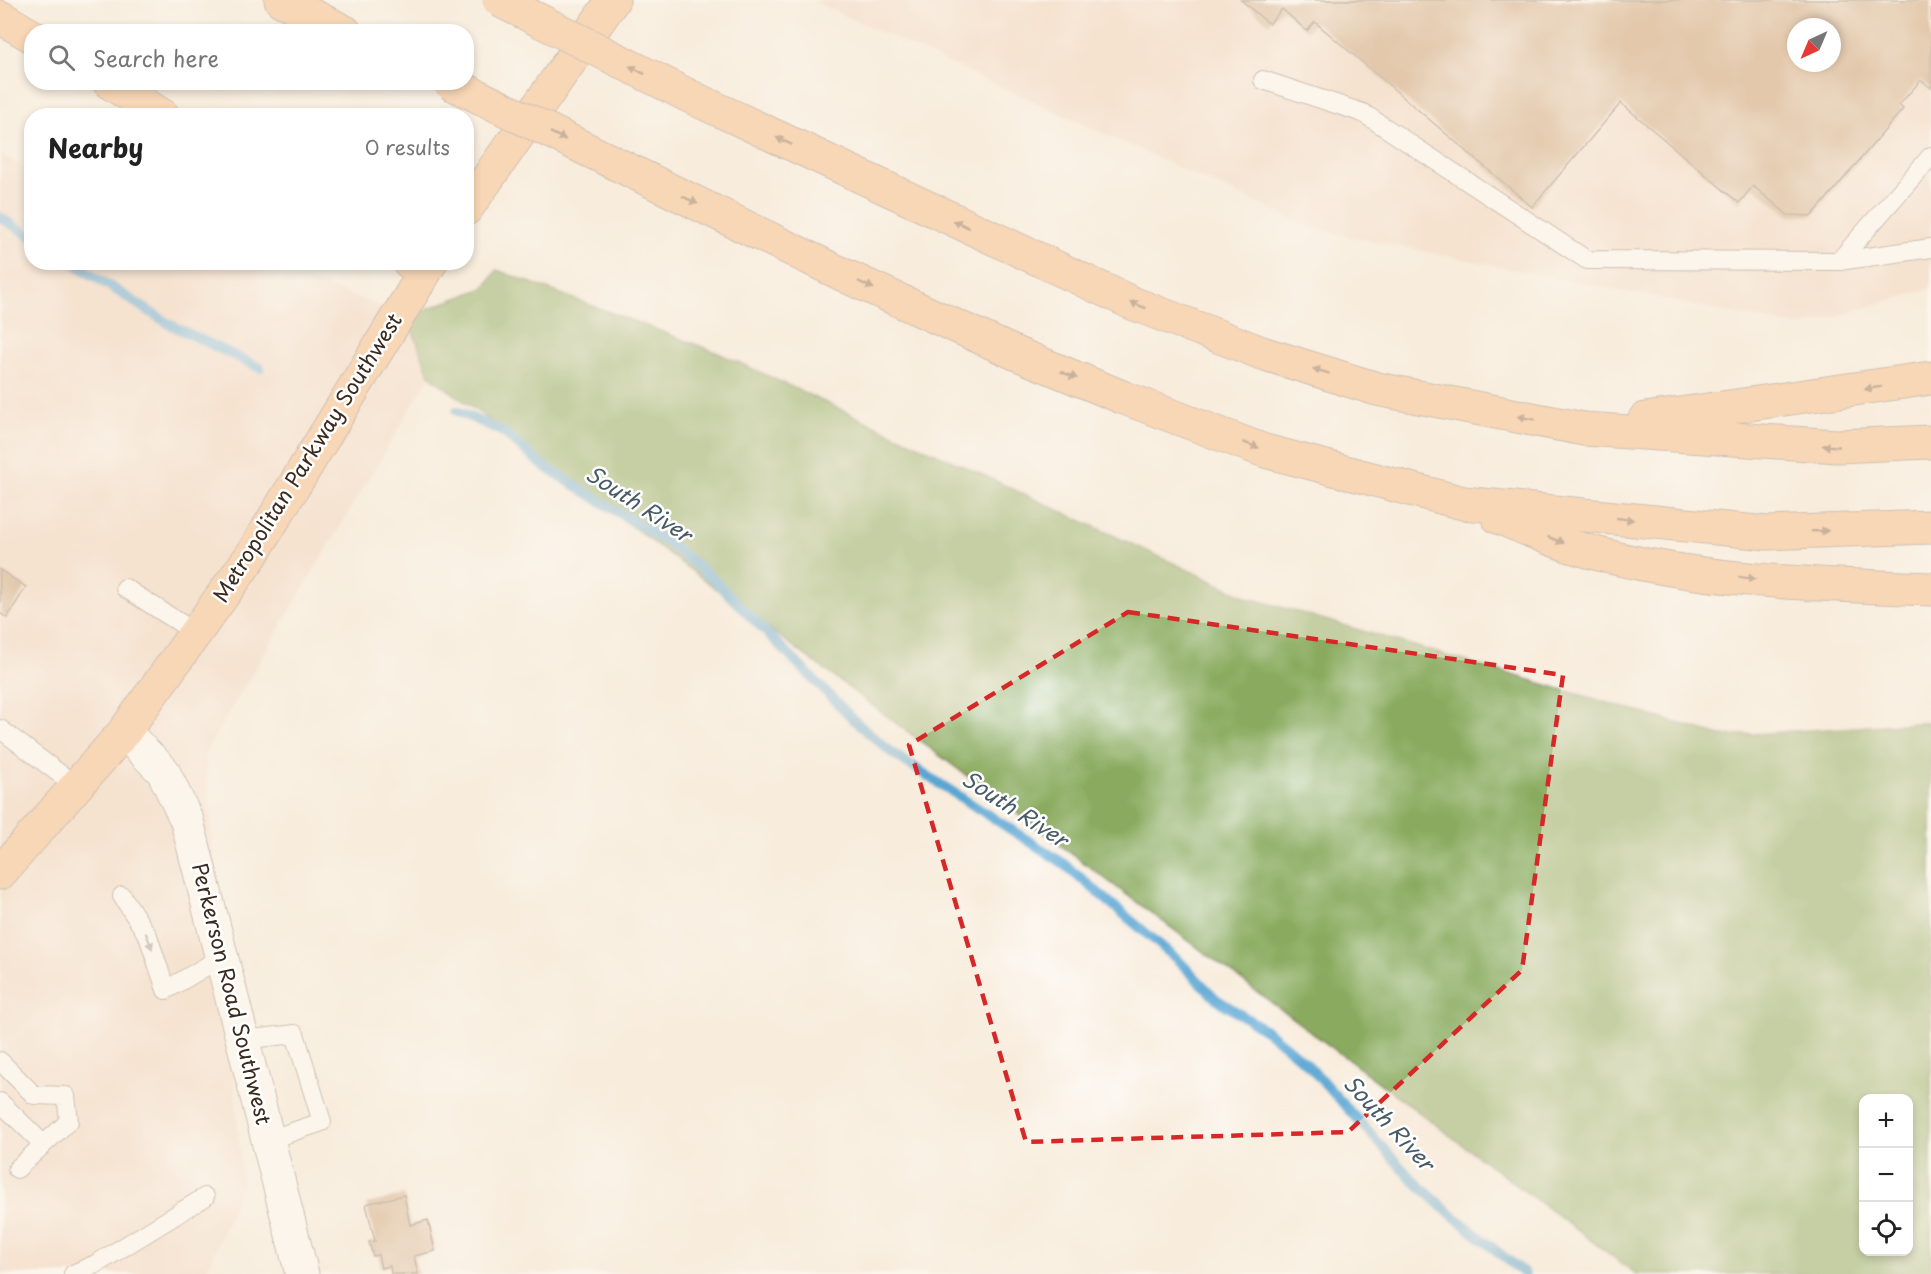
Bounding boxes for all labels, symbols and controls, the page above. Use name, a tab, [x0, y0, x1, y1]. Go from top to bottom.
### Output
north arrow	[1787, 18, 1841, 72]
search box	[24, 24, 474, 90]
icon: search	[45, 41, 78, 74]
text: Search here	[93, 41, 219, 74]
one-way arrow	[628, 65, 646, 75]
text: Nearby	[48, 128, 143, 167]
one-way arrow	[550, 131, 567, 140]
text: 0 results	[365, 132, 450, 162]
one-way arrow	[776, 136, 793, 145]
one-way arrow	[682, 195, 699, 204]
one-way arrow	[952, 219, 969, 228]
one-way arrow	[857, 280, 874, 289]
one-way arrow	[1128, 300, 1146, 310]
street label: Metropolitan Parkway Southwest	[204, 306, 409, 608]
one-way arrow	[1312, 366, 1330, 375]
one-way arrow	[1060, 370, 1078, 380]
one-way arrow	[1864, 383, 1883, 392]
one-way arrow	[1517, 414, 1536, 423]
one-way arrow	[1242, 441, 1260, 451]
one-way arrow	[1821, 441, 1840, 450]
water label: South River	[580, 456, 702, 551]
one-way arrow	[1616, 514, 1635, 524]
one-way arrow	[1810, 526, 1829, 536]
one-way arrow	[1547, 536, 1565, 545]
one-way arrow	[1737, 573, 1756, 583]
water label: South River	[956, 761, 1078, 856]
street label: Perkerson Road Southwest	[185, 859, 281, 1128]
one-way arrow	[144, 932, 154, 950]
water label: South River	[1337, 1067, 1445, 1179]
map controls	[1859, 1094, 1913, 1256]
button: +	[1859, 1094, 1913, 1148]
button: −	[1859, 1148, 1913, 1202]
button: locate	[1859, 1202, 1913, 1256]

